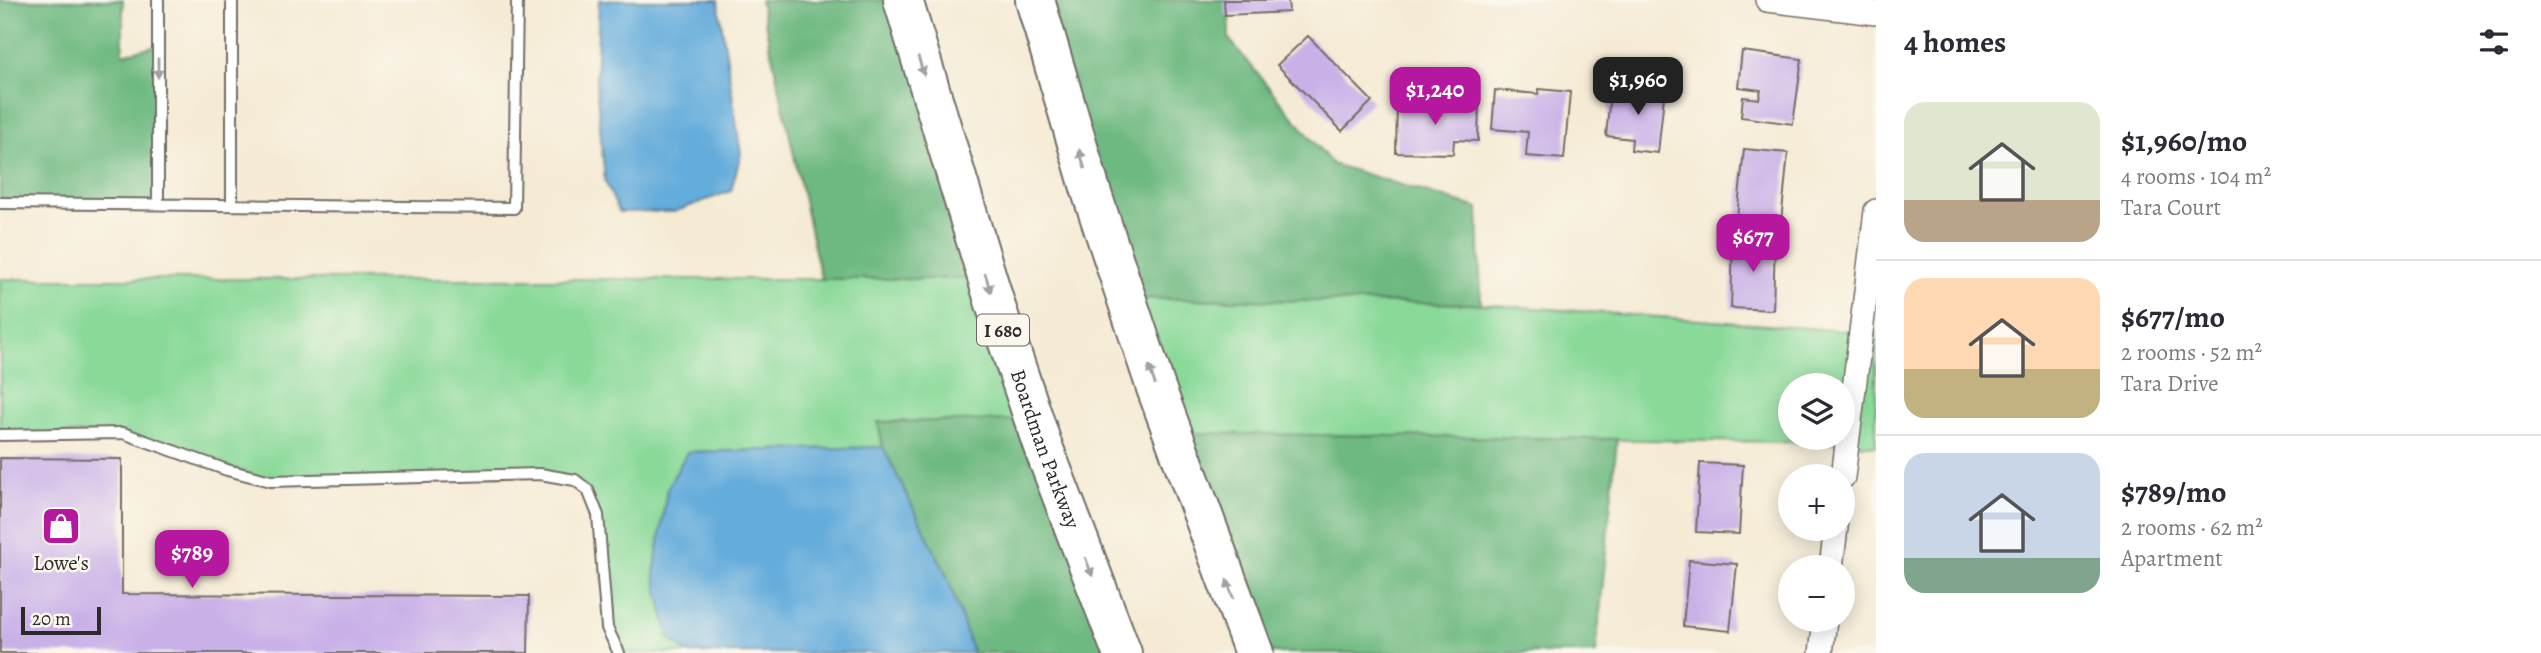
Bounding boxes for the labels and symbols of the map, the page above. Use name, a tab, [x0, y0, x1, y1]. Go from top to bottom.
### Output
one-way arrow	[917, 55, 927, 76]
one-way arrow	[152, 57, 164, 79]
pin: $1,960	[1581, 58, 1695, 117]
pin: $1,240	[1378, 68, 1492, 127]
one-way arrow	[1076, 148, 1086, 169]
pin: $677	[1712, 215, 1794, 274]
one-way arrow	[984, 273, 994, 294]
road number: I 680	[977, 314, 1029, 346]
one-way arrow	[1146, 365, 1157, 386]
street label: Boardman Parkway	[1004, 366, 1087, 533]
shop icon: Lowe's	[40, 505, 82, 547]
pin: $789	[151, 530, 233, 590]
place label: Lowe's	[33, 549, 89, 577]
one-way arrow	[1084, 556, 1095, 577]
one-way arrow	[1224, 578, 1235, 599]
scale bar	[21, 604, 102, 636]

